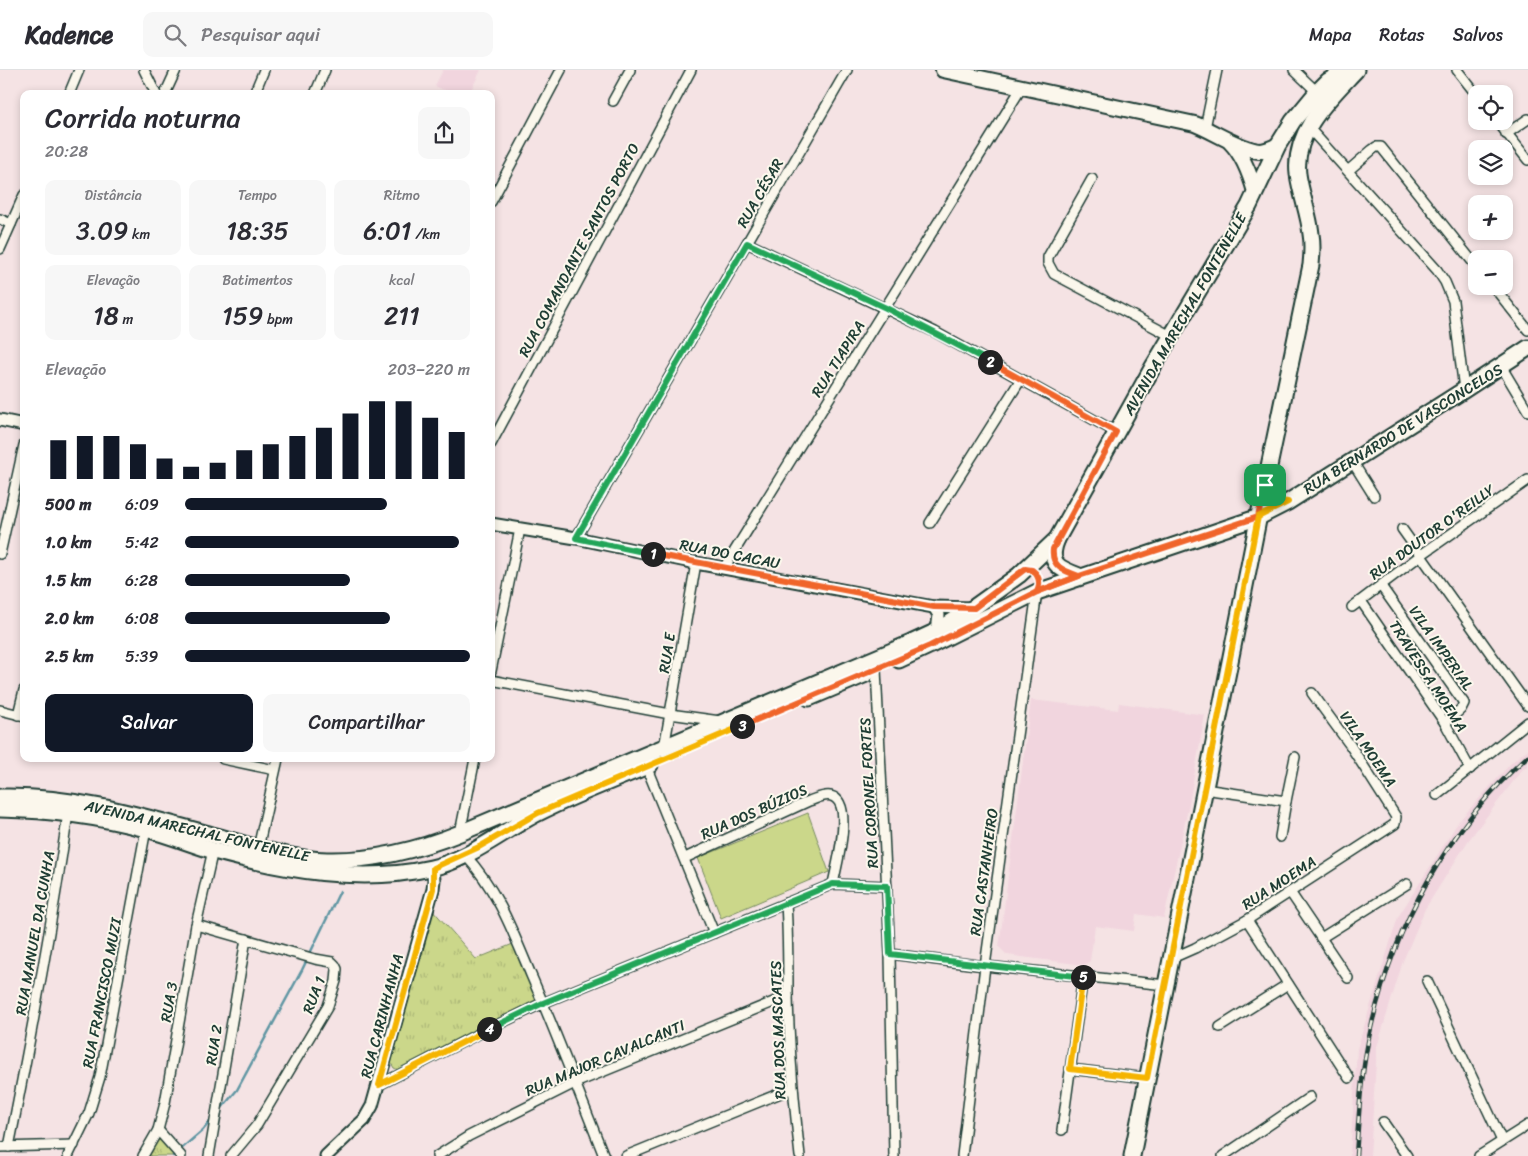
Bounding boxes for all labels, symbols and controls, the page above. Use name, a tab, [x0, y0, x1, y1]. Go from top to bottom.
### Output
search box	[143, 12, 493, 57]
text: Kadence	[25, 14, 113, 56]
text: Pesquisar aqui	[201, 18, 320, 51]
text: Mapa	[1309, 19, 1351, 51]
text: Rotas	[1379, 19, 1425, 51]
text: Salvos	[1453, 19, 1503, 51]
icon: search	[161, 21, 189, 49]
map controls	[1468, 85, 1513, 295]
button: locate	[1468, 85, 1513, 130]
text: Corrida noturna	[45, 93, 241, 142]
button: share	[418, 107, 470, 159]
text: 20:28	[45, 137, 88, 166]
street label: RUA COMANDANTE SANTOS PORTO	[511, 138, 647, 362]
button: layers	[1468, 140, 1513, 185]
street label: RUA CÉSAR	[730, 153, 790, 233]
text: Distância	[85, 183, 142, 208]
text: Tempo	[238, 183, 277, 208]
text: Ritmo	[384, 183, 420, 208]
button: +	[1468, 195, 1513, 240]
street label: AVENIDA MARECHAL FONTENELLE	[1116, 206, 1255, 421]
text: 3.09	[76, 208, 128, 253]
text: 18:35	[226, 208, 289, 253]
text: 6:01	[363, 208, 412, 253]
text: km	[128, 222, 150, 247]
text: /km	[412, 222, 440, 247]
button: −	[1468, 250, 1513, 295]
text: Elevação	[86, 268, 140, 293]
text: Batimentos	[222, 268, 293, 293]
text: kcal	[389, 268, 415, 293]
text: 18	[93, 293, 119, 338]
text: 159	[222, 293, 263, 338]
text: 211	[384, 293, 420, 338]
text: m	[119, 307, 133, 332]
text: bpm	[263, 307, 293, 332]
street label: RUA TIAPIRA	[804, 315, 872, 403]
pin: 2	[978, 350, 1002, 374]
text: 2	[986, 350, 995, 375]
text: Elevação	[45, 355, 106, 384]
text: 203–220 m	[388, 355, 470, 384]
street label: RUA BERNARDO DE VASCONCELOS	[1298, 356, 1509, 501]
pin	[1244, 464, 1286, 506]
icon: arrive	[1251, 471, 1279, 499]
street label: RUA DOUTOR O'REILLY	[1364, 477, 1501, 587]
text: 500 m	[45, 490, 91, 519]
text: 6:09	[125, 490, 159, 519]
text: 1.0 km	[45, 528, 92, 557]
text: 5:42	[125, 528, 159, 557]
street label: RUA DO CACAU	[677, 532, 783, 577]
pin: 1	[640, 542, 666, 566]
text: 1	[650, 542, 657, 567]
text: 1.5 km	[45, 566, 91, 595]
text: 6:28	[125, 566, 158, 595]
street label: VILA IMPERIAL	[1402, 600, 1480, 696]
text: 2.0 km	[45, 604, 94, 633]
text: 6:08	[125, 604, 159, 633]
street label: TRAVESSA MOEMA	[1382, 615, 1474, 737]
street label: RUA E	[651, 629, 683, 675]
text: 2.5 km	[45, 642, 94, 671]
text: 5:39	[125, 642, 158, 671]
button: Salvar	[45, 694, 253, 752]
button: Compartilhar	[263, 694, 470, 752]
street label: VILA MOEMA	[1333, 705, 1403, 793]
pin: 3	[730, 714, 754, 738]
text: 3	[739, 714, 746, 739]
street label: RUA CORONEL FORTES	[852, 717, 886, 869]
street label: RUA DOS BÚZIOS	[697, 777, 811, 847]
street label: AVENIDA MARECHAL FONTENELLE	[81, 792, 314, 870]
street label: RUA CASTANHEIRO	[962, 806, 1006, 937]
street label: RUA MANUEL DA CUNHA	[8, 849, 62, 1017]
street label: RUA MOEMA	[1236, 849, 1322, 917]
street label: RUA FRANCISCO MUZI	[75, 915, 130, 1070]
street label: RUA CARINHANHA	[353, 951, 411, 1081]
street label: RUA DOS MASCATES	[763, 960, 793, 1100]
pin: 5	[1070, 964, 1096, 990]
text: 5	[1079, 965, 1088, 990]
street label: RUA 1	[295, 972, 333, 1018]
street label: RUA 3	[153, 980, 185, 1024]
street label: RUA MAJOR CAVALCANTI	[521, 1012, 689, 1104]
pin: 4	[476, 1016, 502, 1042]
text: 4	[485, 1017, 494, 1042]
street label: RUA 2	[198, 1023, 230, 1067]

